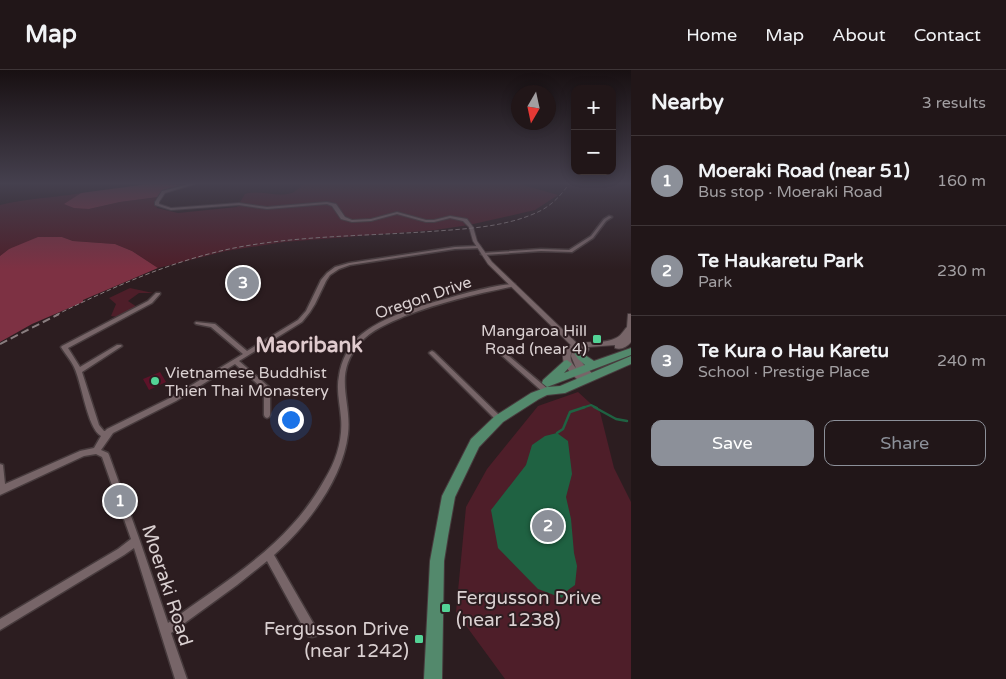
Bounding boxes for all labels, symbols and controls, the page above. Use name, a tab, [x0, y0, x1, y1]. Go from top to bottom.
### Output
text: Map	[25, 20, 77, 49]
text: Home	[686, 24, 737, 46]
text: Map	[765, 24, 804, 46]
text: About	[832, 24, 886, 46]
text: Contact	[914, 24, 981, 46]
north arrow	[511, 85, 556, 130]
map controls	[571, 85, 616, 175]
button: +	[571, 85, 616, 130]
text: Nearby	[651, 90, 724, 115]
text: 3 results	[922, 93, 986, 113]
button: −	[571, 130, 616, 175]
text: Moeraki Road (near 51)	[698, 160, 910, 182]
text: 1	[662, 171, 672, 191]
text: 160 m	[937, 171, 986, 191]
text: Bus stop · Moeraki Road	[698, 182, 883, 202]
text: Te Haukaretu Park	[698, 250, 864, 272]
text: 2	[662, 261, 672, 281]
text: 230 m	[937, 261, 986, 281]
pin: 3	[227, 264, 259, 302]
street label: Oregon Drive	[372, 272, 474, 324]
text: Park	[698, 272, 732, 292]
place label: Mangaroa Hill Road (near 4)	[481, 321, 587, 359]
district label: Maoribank	[255, 333, 363, 358]
marker: Mangaroa Hill Road (near 4)	[591, 333, 603, 345]
text: Te Kura o Hau Karetu	[698, 340, 889, 362]
text: 3	[662, 351, 672, 371]
text: 240 m	[937, 351, 986, 371]
text: School · Prestige Place	[698, 362, 870, 382]
place label: Vietnamese Buddhist Thien Thai Monastery	[165, 363, 329, 401]
marker: Vietnamese Buddhist Thien Thai Monastery	[149, 375, 161, 387]
your location	[278, 407, 304, 433]
button: Save	[651, 420, 814, 466]
button: Share	[824, 420, 986, 466]
pin: 1	[104, 482, 136, 520]
pin: 2	[532, 507, 564, 545]
street label: Moeraki Road	[137, 522, 197, 649]
place label: Fergusson Drive (near 1238)	[456, 587, 601, 631]
marker: Fergusson Drive (near 1238)	[440, 602, 452, 614]
place label: Fergusson Drive (near 1242)	[264, 618, 409, 662]
marker: Fergusson Drive (near 1242)	[413, 633, 425, 645]

